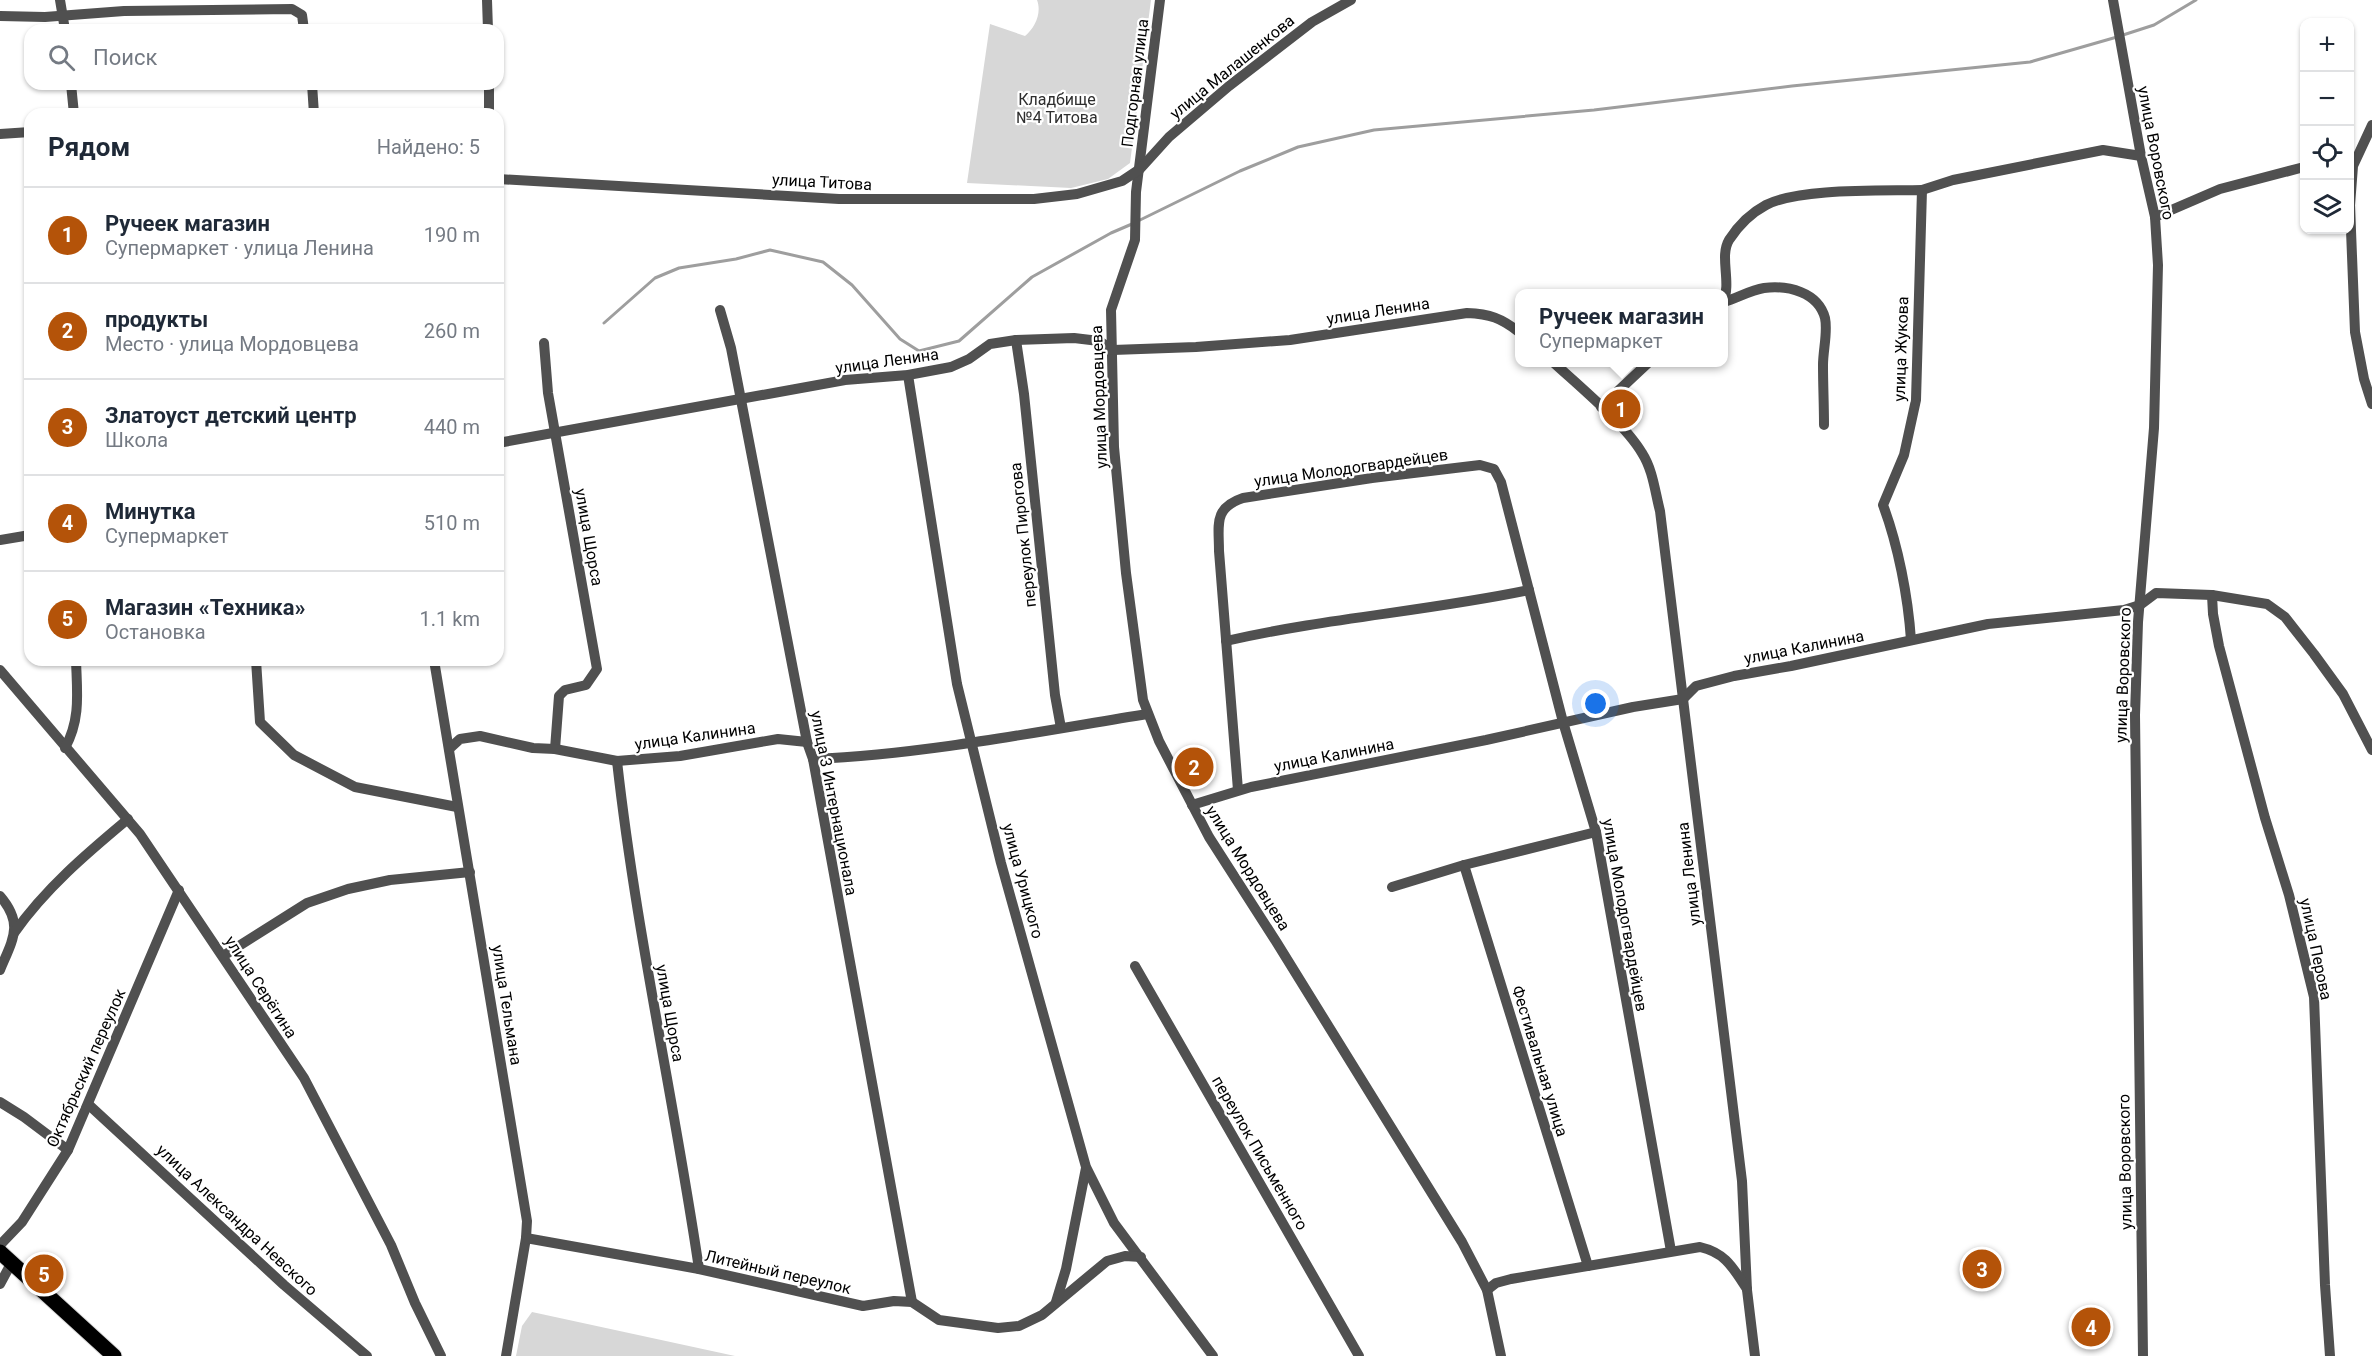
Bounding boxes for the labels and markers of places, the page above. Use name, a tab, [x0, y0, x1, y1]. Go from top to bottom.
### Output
pin: 1	[1602, 386, 1640, 432]
pin: 2	[1174, 744, 1214, 789]
pin: 3	[1962, 1246, 2002, 1292]
pin: 5	[24, 1252, 63, 1296]
pin: 4	[2072, 1304, 2110, 1350]

